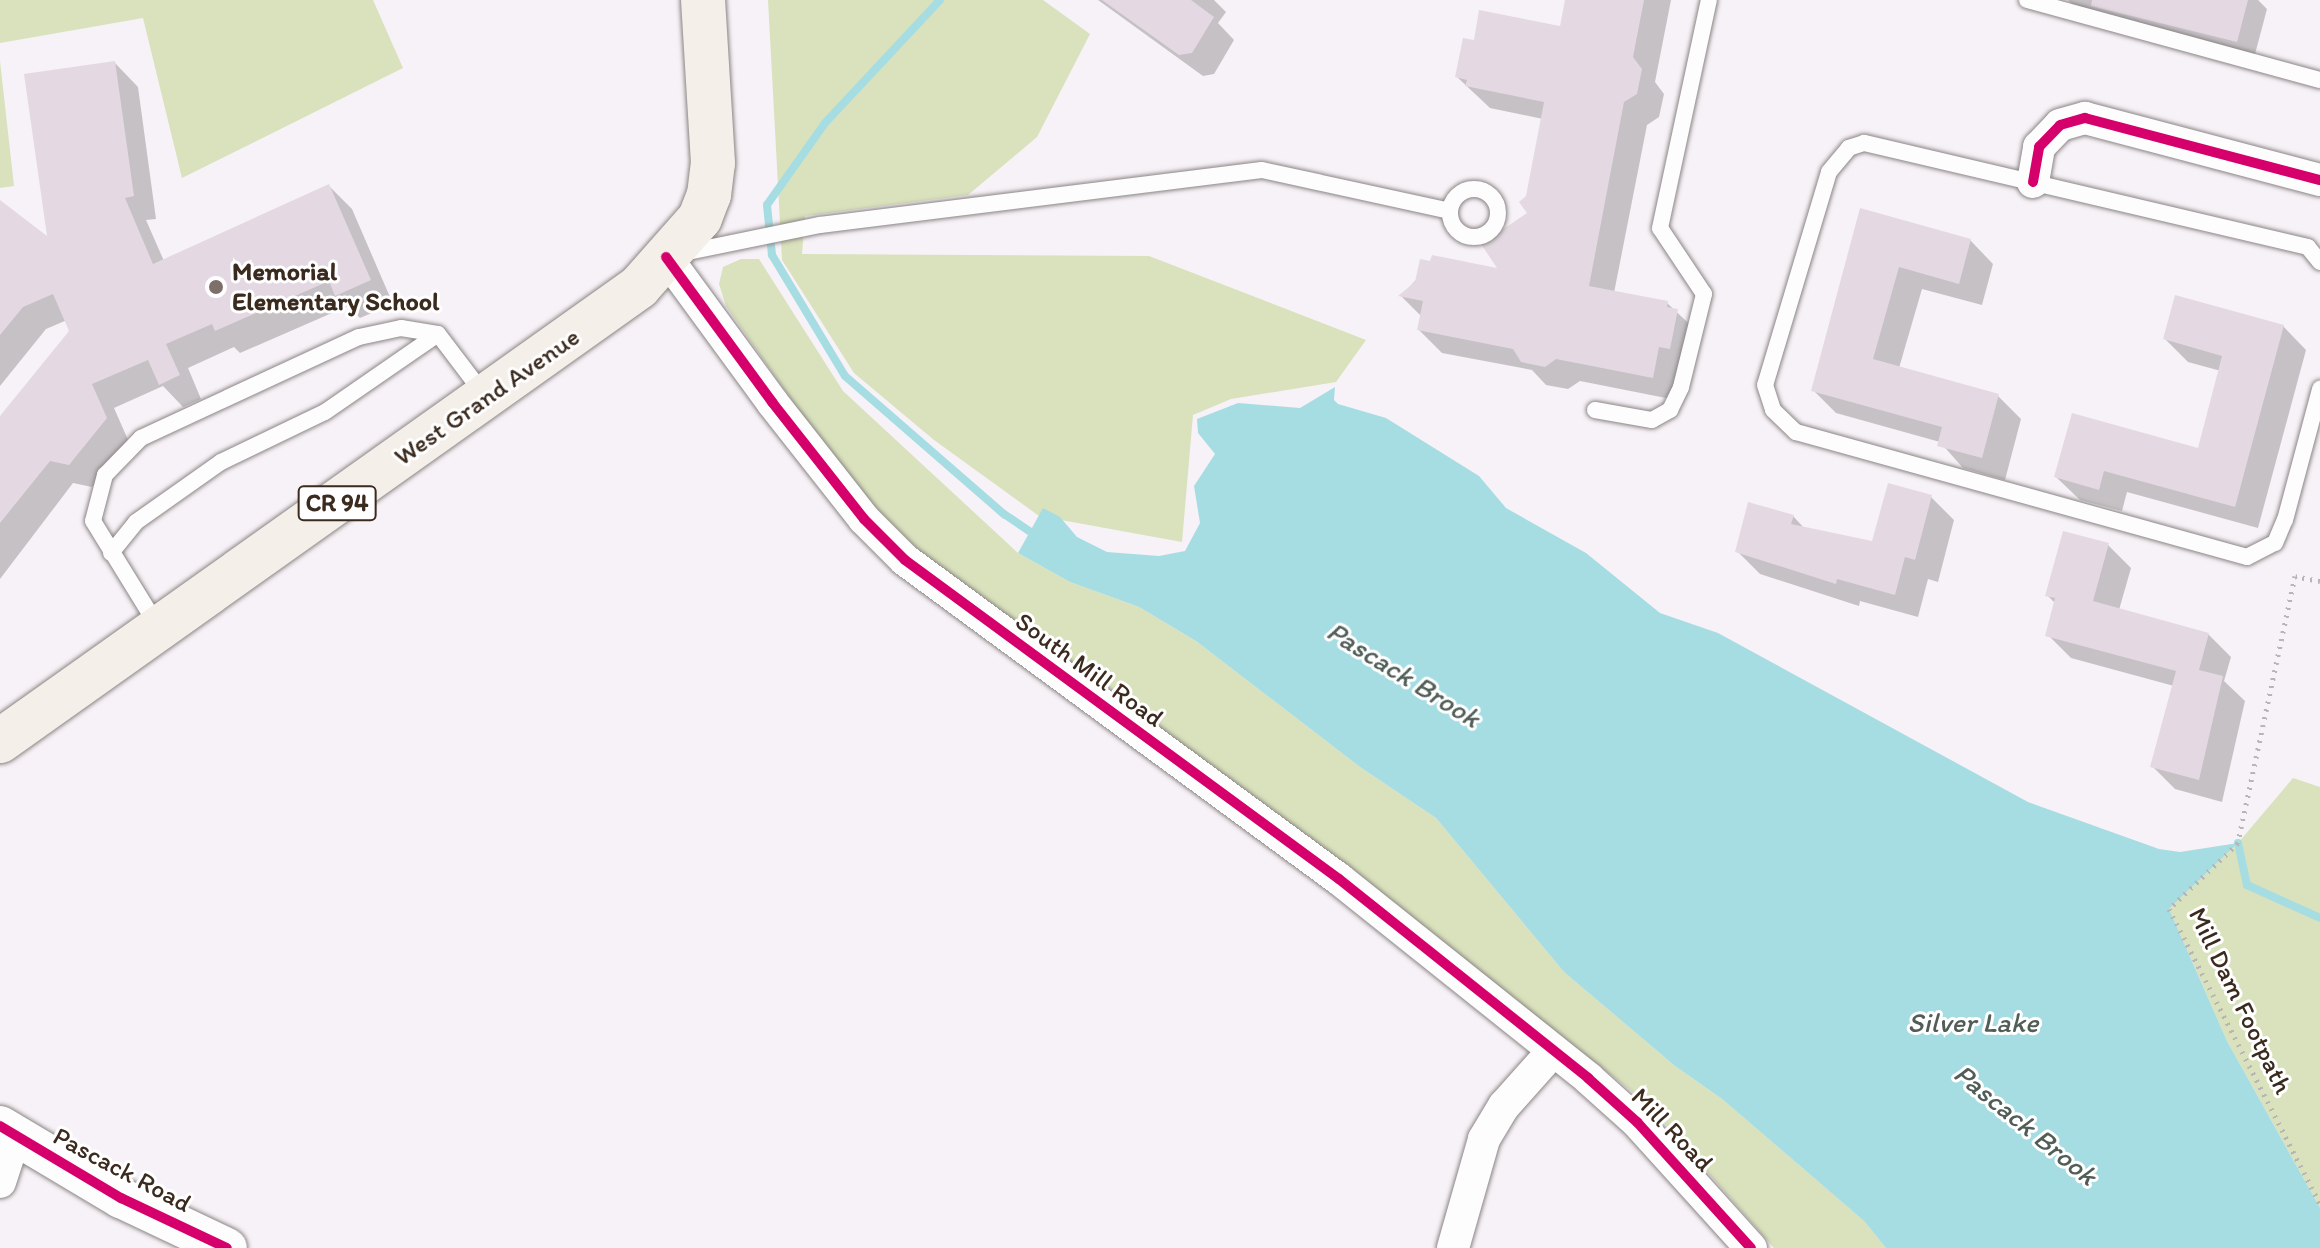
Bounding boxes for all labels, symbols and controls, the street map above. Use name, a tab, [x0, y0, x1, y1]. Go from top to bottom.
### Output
place label: Memorial Elementary School	[232, 256, 439, 318]
marker: Memorial Elementary School	[207, 278, 225, 296]
street label: West Grand Avenue	[389, 322, 585, 472]
road number: CR 94	[297, 483, 377, 523]
street label: South Mill Road	[1009, 606, 1169, 734]
water label: Pascack Brook	[1321, 613, 1487, 735]
street label: Mill Dam Footpath	[2181, 902, 2299, 1100]
water label: Silver Lake	[1907, 1005, 2039, 1039]
water label: Pascack Brook	[1948, 1056, 2104, 1192]
street label: Mill Road	[1625, 1082, 1719, 1178]
street label: Pascack Road	[48, 1121, 196, 1219]

